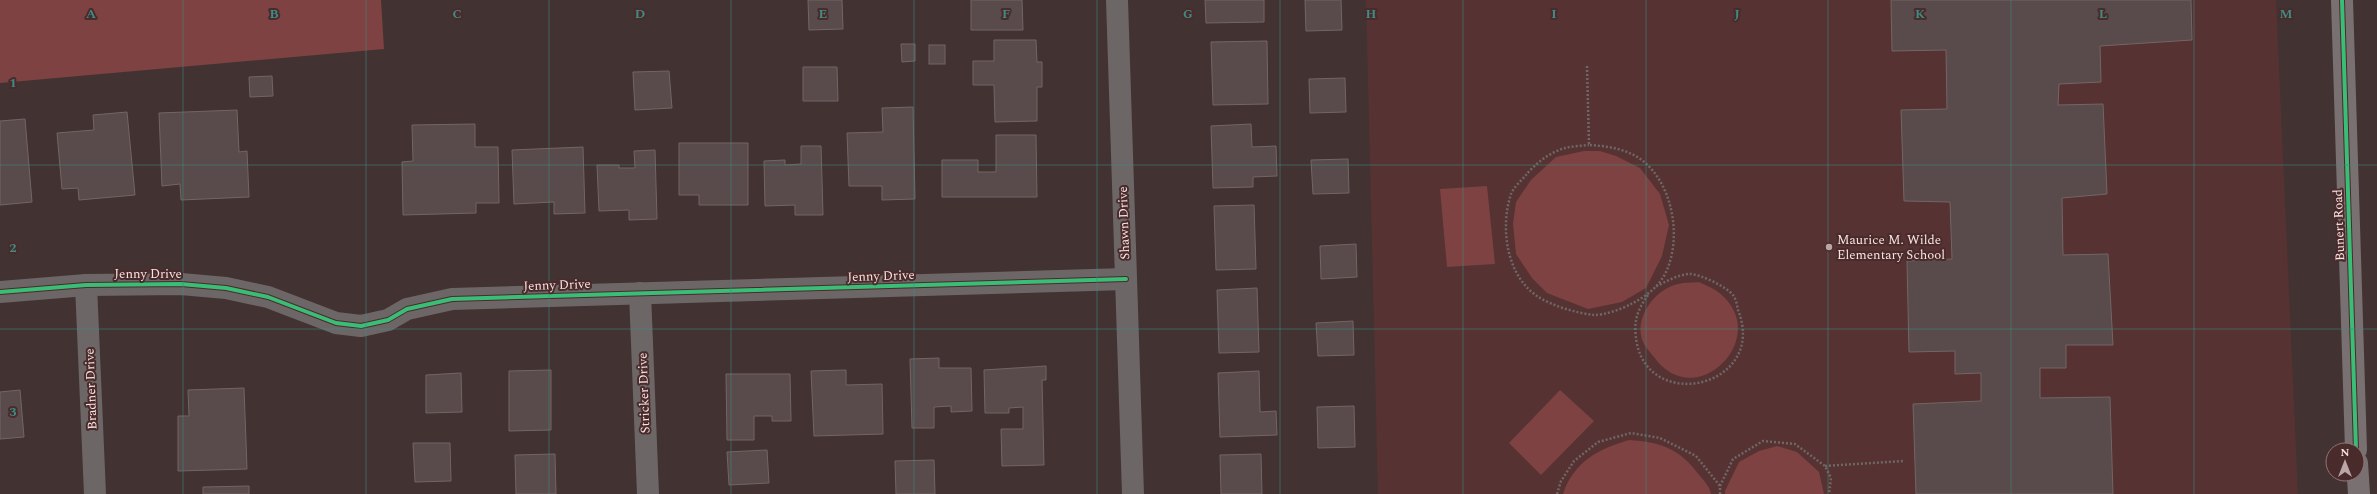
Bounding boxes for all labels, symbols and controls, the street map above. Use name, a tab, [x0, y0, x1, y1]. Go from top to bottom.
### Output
text: A	[86, 4, 96, 24]
text: B	[269, 4, 279, 24]
text: C	[452, 4, 462, 24]
text: D	[635, 4, 645, 24]
text: E	[819, 4, 828, 24]
text: F	[1002, 4, 1010, 24]
text: G	[1183, 4, 1193, 24]
text: H	[1366, 4, 1377, 24]
text: I	[1551, 4, 1557, 24]
text: J	[1734, 4, 1740, 24]
text: K	[1915, 4, 1925, 24]
text: L	[2099, 4, 2107, 24]
text: M	[2280, 4, 2293, 24]
text: 1	[9, 73, 17, 93]
street label: Shawn Drive	[1113, 186, 1135, 260]
street label: Bunert Road	[2328, 189, 2350, 261]
place label: Maurice M. Wilde Elementary School	[1837, 230, 1945, 265]
text: 2	[9, 238, 17, 258]
marker: Maurice M. Wilde Elementary School	[1824, 242, 1834, 252]
street label: Jenny Drive	[114, 264, 182, 284]
street label: Jenny Drive	[847, 265, 915, 287]
street label: Jenny Drive	[523, 274, 591, 296]
street label: Bradner Drive	[80, 348, 102, 430]
street label: Stricker Drive	[633, 352, 655, 434]
text: 3	[9, 402, 17, 422]
north arrow	[2325, 442, 2365, 482]
text: N	[2341, 444, 2350, 461]

